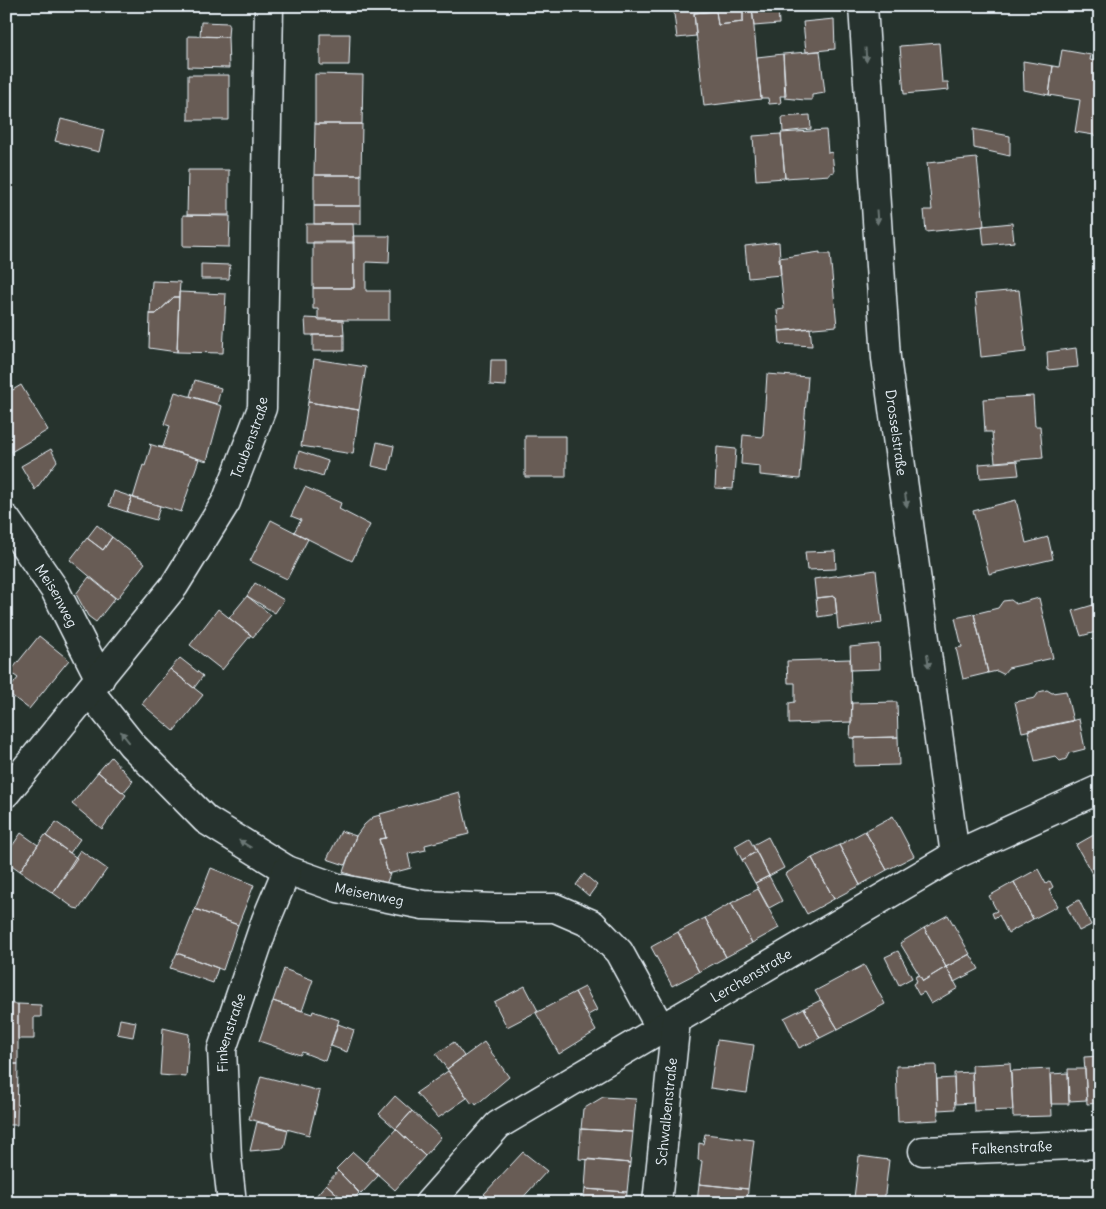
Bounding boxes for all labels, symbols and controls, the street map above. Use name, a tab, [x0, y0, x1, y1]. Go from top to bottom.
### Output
one-way arrow	[863, 47, 871, 63]
one-way arrow	[873, 209, 881, 225]
street label: Drosselstraße	[881, 388, 911, 477]
street label: Taubenstraße	[227, 397, 272, 481]
one-way arrow	[902, 493, 910, 509]
street label: Meisenweg	[31, 561, 81, 631]
one-way arrow	[924, 654, 932, 670]
one-way arrow	[119, 731, 130, 744]
one-way arrow	[238, 840, 251, 849]
street label: Meisenweg	[333, 879, 405, 910]
street label: Lerchenstraße	[707, 945, 795, 1006]
street label: Finkenstraße	[213, 991, 249, 1073]
street label: Schwalbenstraße	[652, 1057, 681, 1166]
street label: Falkenstraße	[971, 1137, 1053, 1158]

